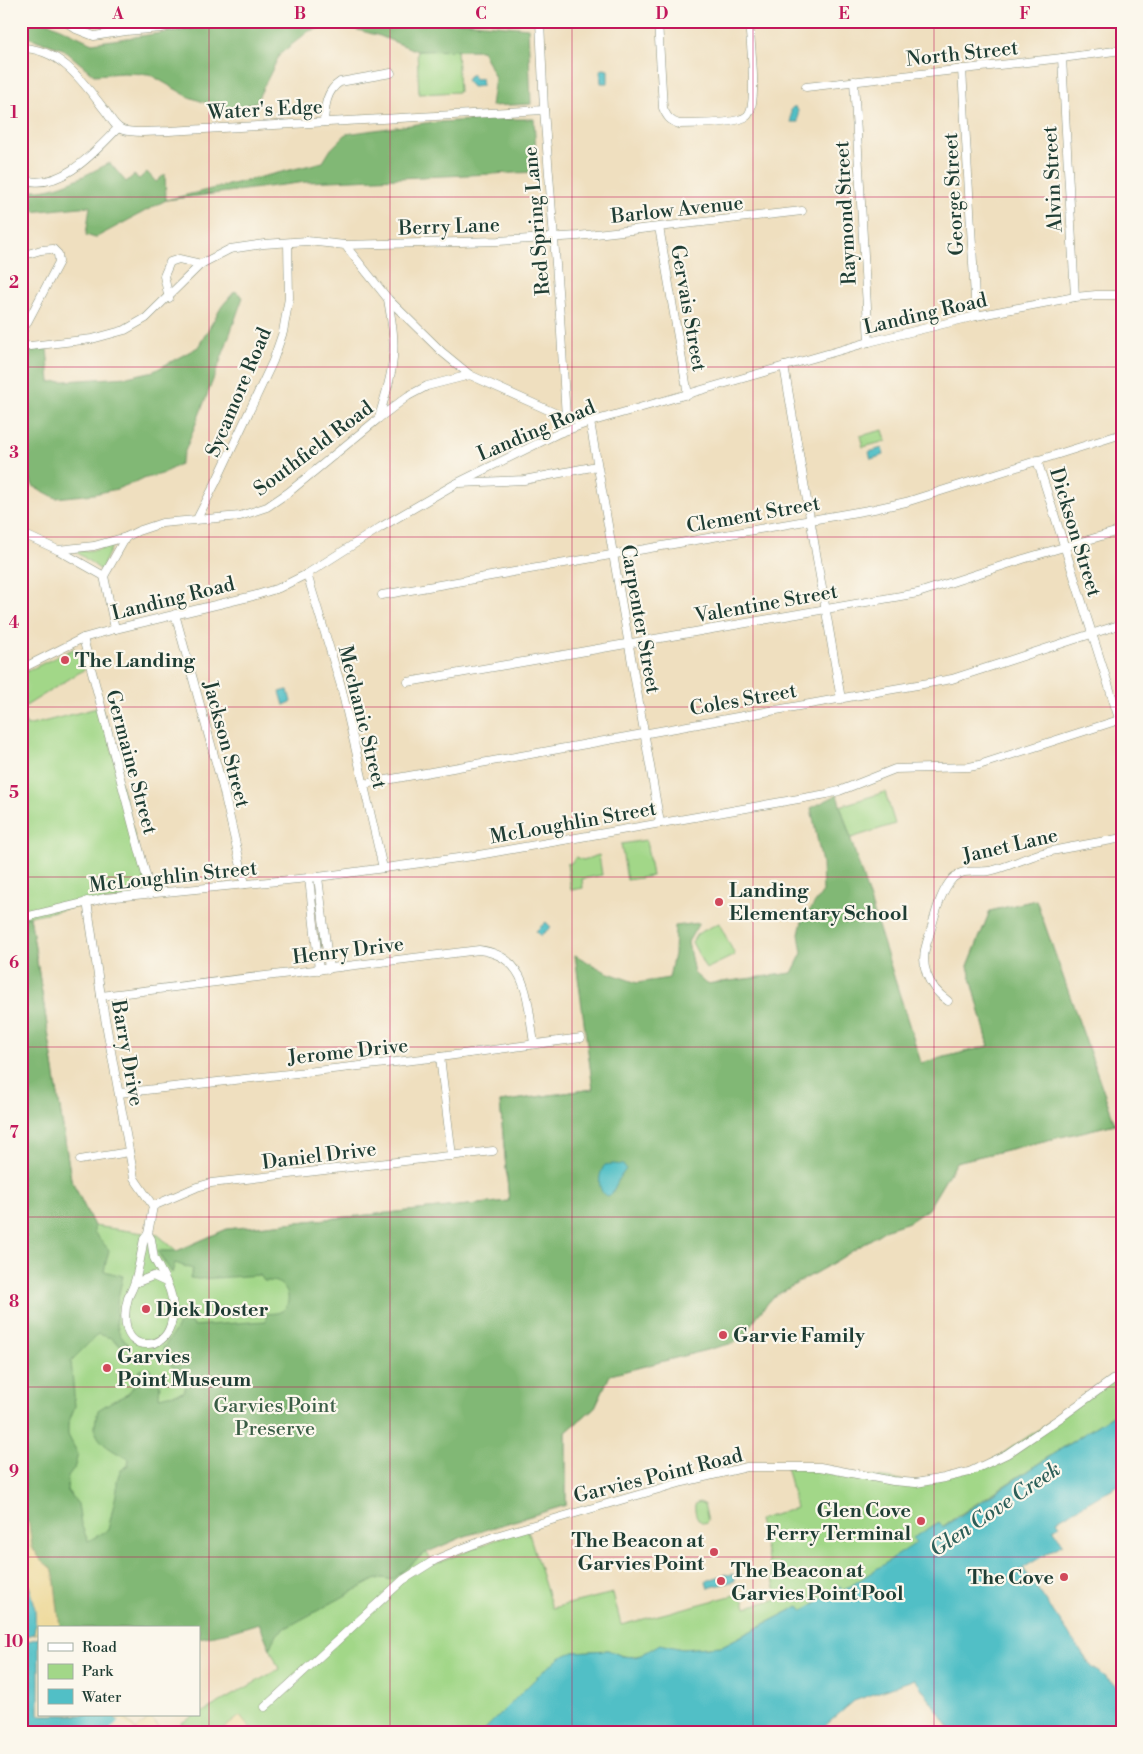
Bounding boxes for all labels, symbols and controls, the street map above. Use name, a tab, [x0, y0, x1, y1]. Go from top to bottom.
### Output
text: A	[111, 4, 124, 24]
text: B	[294, 4, 306, 24]
text: C	[475, 4, 487, 24]
text: D	[656, 4, 669, 24]
text: E	[838, 4, 850, 24]
text: F	[1019, 4, 1031, 24]
street label: North Street	[905, 36, 1020, 73]
street label: Water's Edge	[206, 95, 323, 126]
text: 1	[10, 103, 18, 123]
street label: Alvin Street	[1038, 125, 1069, 234]
street label: George Street	[939, 132, 970, 256]
street label: Raymond Street	[830, 140, 863, 286]
street label: Red Spring Lane	[519, 145, 556, 297]
street label: Barlow Avenue	[609, 191, 745, 230]
street label: Berry Lane	[397, 213, 500, 242]
street label: Gervais Street	[664, 243, 711, 374]
text: 2	[9, 273, 19, 293]
street label: Landing Road	[861, 288, 990, 341]
street label: Sycamore Road	[201, 323, 278, 461]
street label: Landing Road	[474, 395, 600, 468]
street label: Southfield Road	[249, 396, 379, 502]
text: 3	[9, 443, 19, 463]
street label: Dickson Street	[1043, 465, 1106, 600]
street label: Clement Street	[685, 491, 822, 539]
street label: Carpenter Street	[614, 543, 665, 696]
street label: Landing Road	[109, 572, 238, 627]
street label: Valentine Street	[692, 580, 840, 630]
text: 4	[9, 613, 20, 633]
street label: Mechanic Street	[332, 643, 391, 792]
place label: The Landing	[75, 649, 195, 674]
marker: The Landing	[59, 654, 71, 666]
street label: Jackson Street	[196, 677, 254, 811]
street label: Coles Street	[688, 679, 799, 722]
street label: Germaine Street	[99, 687, 162, 837]
text: 5	[9, 783, 19, 803]
street label: McLoughlin Street	[488, 797, 659, 850]
street label: Janet Lane	[959, 823, 1061, 870]
street label: McLoughlin Street	[88, 856, 258, 899]
place label: Landing Elementary School	[729, 879, 908, 927]
marker: Landing Elementary School	[713, 896, 725, 908]
street label: Henry Drive	[291, 932, 405, 971]
text: 6	[9, 953, 19, 973]
street label: Barry Drive	[105, 997, 148, 1108]
street label: Jerome Drive	[286, 1034, 410, 1071]
text: 7	[9, 1123, 19, 1143]
street label: Daniel Drive	[260, 1137, 378, 1176]
text: 8	[9, 1292, 19, 1312]
place label: Dick Doster	[156, 1298, 269, 1323]
marker: Dick Doster	[140, 1303, 152, 1315]
place label: Garvie Family	[733, 1324, 866, 1349]
marker: Garvie Family	[717, 1329, 729, 1341]
place label: Garvies Point Museum	[117, 1345, 251, 1393]
marker: Garvies Point Museum	[101, 1362, 113, 1374]
park label: Garvies Point Preserve	[214, 1394, 337, 1442]
street label: Garvies Point Road	[571, 1443, 746, 1510]
water label: Glen Cove Creek	[925, 1457, 1066, 1563]
text: 9	[9, 1462, 19, 1482]
place label: Glen Cove Ferry Terminal	[766, 1499, 911, 1547]
marker: Glen Cove Ferry Terminal	[915, 1515, 927, 1527]
place label: The Beacon at Garvies Point	[571, 1529, 705, 1577]
marker: The Beacon at Garvies Point	[708, 1546, 720, 1558]
place label: The Beacon at Garvies Point Pool	[731, 1559, 904, 1607]
place label: The Cove	[968, 1566, 1054, 1591]
marker: The Cove	[1058, 1571, 1070, 1583]
marker: The Beacon at Garvies Point Pool	[715, 1575, 727, 1587]
legend	[38, 1626, 200, 1716]
text: 10	[5, 1632, 23, 1652]
text: Road	[82, 1638, 117, 1657]
text: Park	[82, 1662, 114, 1681]
text: Water	[81, 1688, 122, 1707]

